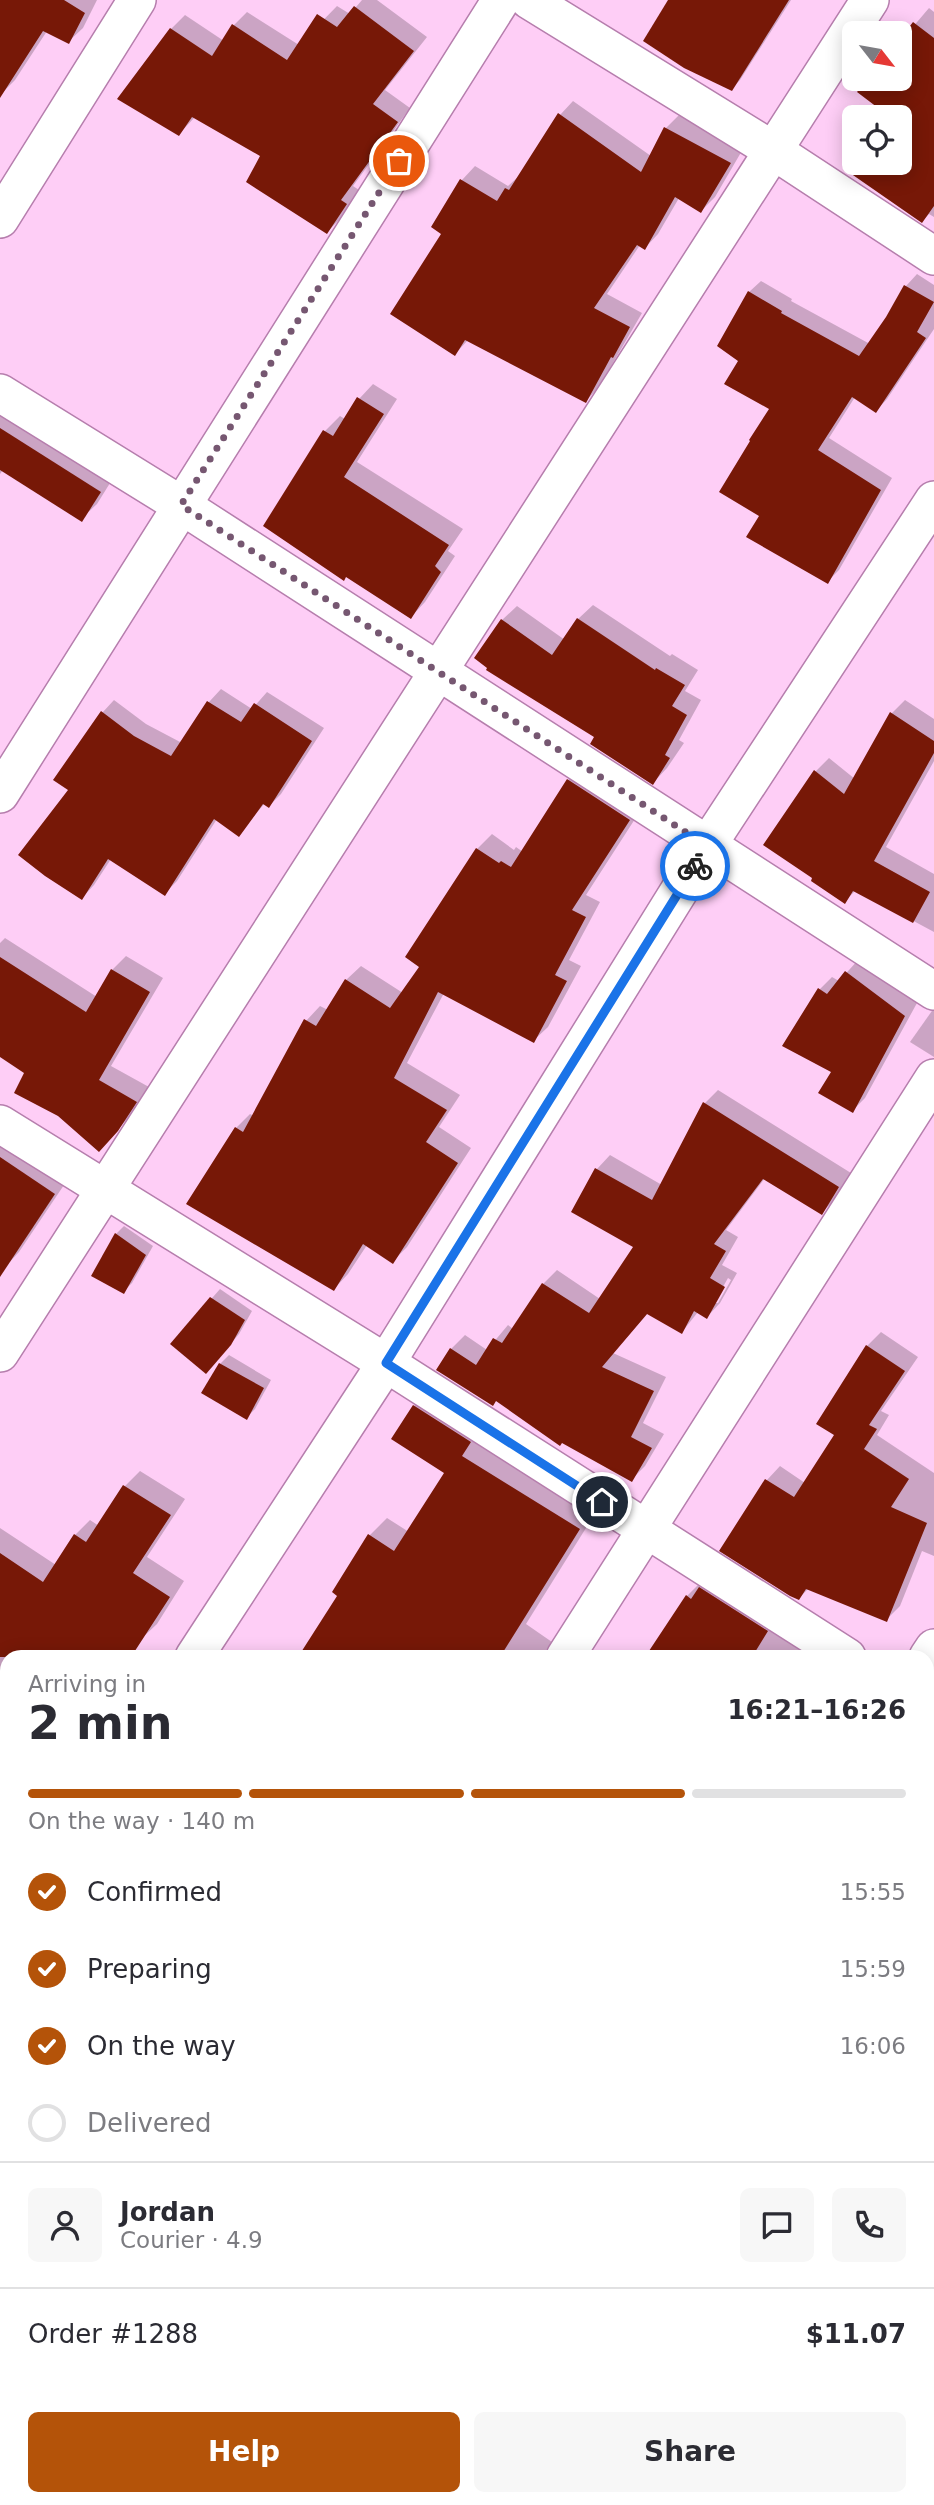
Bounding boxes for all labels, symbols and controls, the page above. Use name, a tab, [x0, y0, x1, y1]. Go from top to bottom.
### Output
north arrow	[842, 21, 912, 91]
map controls	[842, 21, 912, 175]
button: locate	[842, 105, 912, 175]
pin	[369, 131, 429, 191]
icon: bag	[380, 142, 418, 180]
courier	[660, 831, 730, 901]
icon: bike	[676, 847, 714, 885]
pin	[572, 1472, 632, 1532]
icon: home	[583, 1483, 621, 1521]
text: Arriving in	[28, 1671, 146, 1697]
text: 16:21–16:26	[727, 1695, 906, 1725]
text: 2 min	[28, 1696, 172, 1750]
text: On the way · 140 m	[28, 1808, 255, 1834]
icon: check	[28, 1873, 66, 1911]
text: Confirmed	[87, 1877, 222, 1907]
text: 15:55	[840, 1879, 906, 1905]
icon: check	[28, 1950, 66, 1988]
text: Preparing	[87, 1954, 212, 1984]
text: 15:59	[840, 1956, 906, 1982]
icon: check	[28, 2027, 66, 2065]
text: On the way	[87, 2031, 236, 2061]
text: 16:06	[840, 2033, 906, 2059]
text: Delivered	[87, 2108, 211, 2138]
button: person	[28, 2188, 102, 2262]
button: chat	[740, 2188, 814, 2262]
button: phone	[832, 2188, 906, 2262]
text: Jordan	[120, 2197, 215, 2227]
text: Courier · 4.9	[120, 2227, 263, 2253]
text: Order #1288	[28, 2319, 198, 2349]
text: $11.07	[806, 2319, 906, 2349]
button: Help	[28, 2412, 460, 2492]
button: Share	[474, 2412, 906, 2492]

